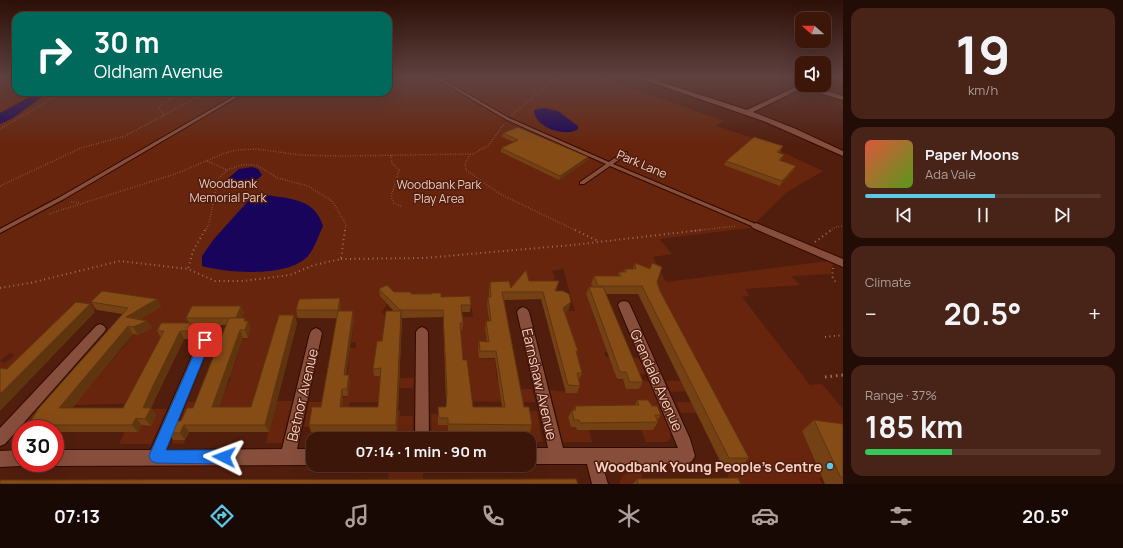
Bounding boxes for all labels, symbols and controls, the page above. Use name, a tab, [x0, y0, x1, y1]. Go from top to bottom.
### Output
north arrow	[795, 12, 831, 48]
map controls	[795, 12, 831, 92]
text: 19	[955, 19, 1011, 90]
text: 30 m	[94, 23, 159, 61]
icon: right	[28, 28, 80, 80]
button: sound	[795, 56, 831, 92]
text: Oldham Avenue	[94, 59, 223, 83]
text: km/h	[968, 81, 998, 99]
text: Paper Moons	[925, 144, 1019, 165]
street label: Park Lane	[614, 146, 670, 182]
text: Ada Vale	[925, 165, 976, 183]
park label: Woodbank Memorial Park	[189, 175, 268, 206]
park label: Woodbank Park Play Area	[397, 176, 483, 207]
icon: previous	[893, 204, 915, 226]
icon: pause	[972, 204, 994, 226]
icon: next	[1051, 204, 1073, 226]
text: Climate	[865, 273, 911, 291]
text: 20.5°	[944, 293, 1022, 334]
text: −	[865, 299, 877, 329]
text: +	[1088, 299, 1101, 329]
pin	[188, 323, 222, 357]
street label: Earnshaw Avenue	[518, 326, 562, 442]
street label: Grendale Avenue	[626, 326, 688, 434]
icon: arrive	[194, 329, 216, 351]
street label: Betnor Avenue	[282, 347, 322, 443]
text: Range · 37%	[865, 386, 937, 404]
text: 185 km	[865, 406, 963, 447]
speed limit sign: 30	[12, 420, 64, 472]
position arrow	[203, 436, 245, 478]
text: 07:14 · 1 min · 90 m	[355, 441, 487, 462]
place label: Woodbank Young People's Centre	[595, 457, 822, 476]
marker: Woodbank Young People's Centre	[825, 461, 835, 471]
icon: directions	[208, 502, 236, 530]
icon: music	[343, 502, 371, 530]
icon: phone	[479, 502, 507, 530]
icon: climate	[615, 502, 643, 530]
icon: car	[751, 502, 779, 530]
icon: filters	[887, 502, 915, 530]
text: 07:13	[54, 504, 100, 528]
text: 20.5°	[1022, 504, 1069, 528]

